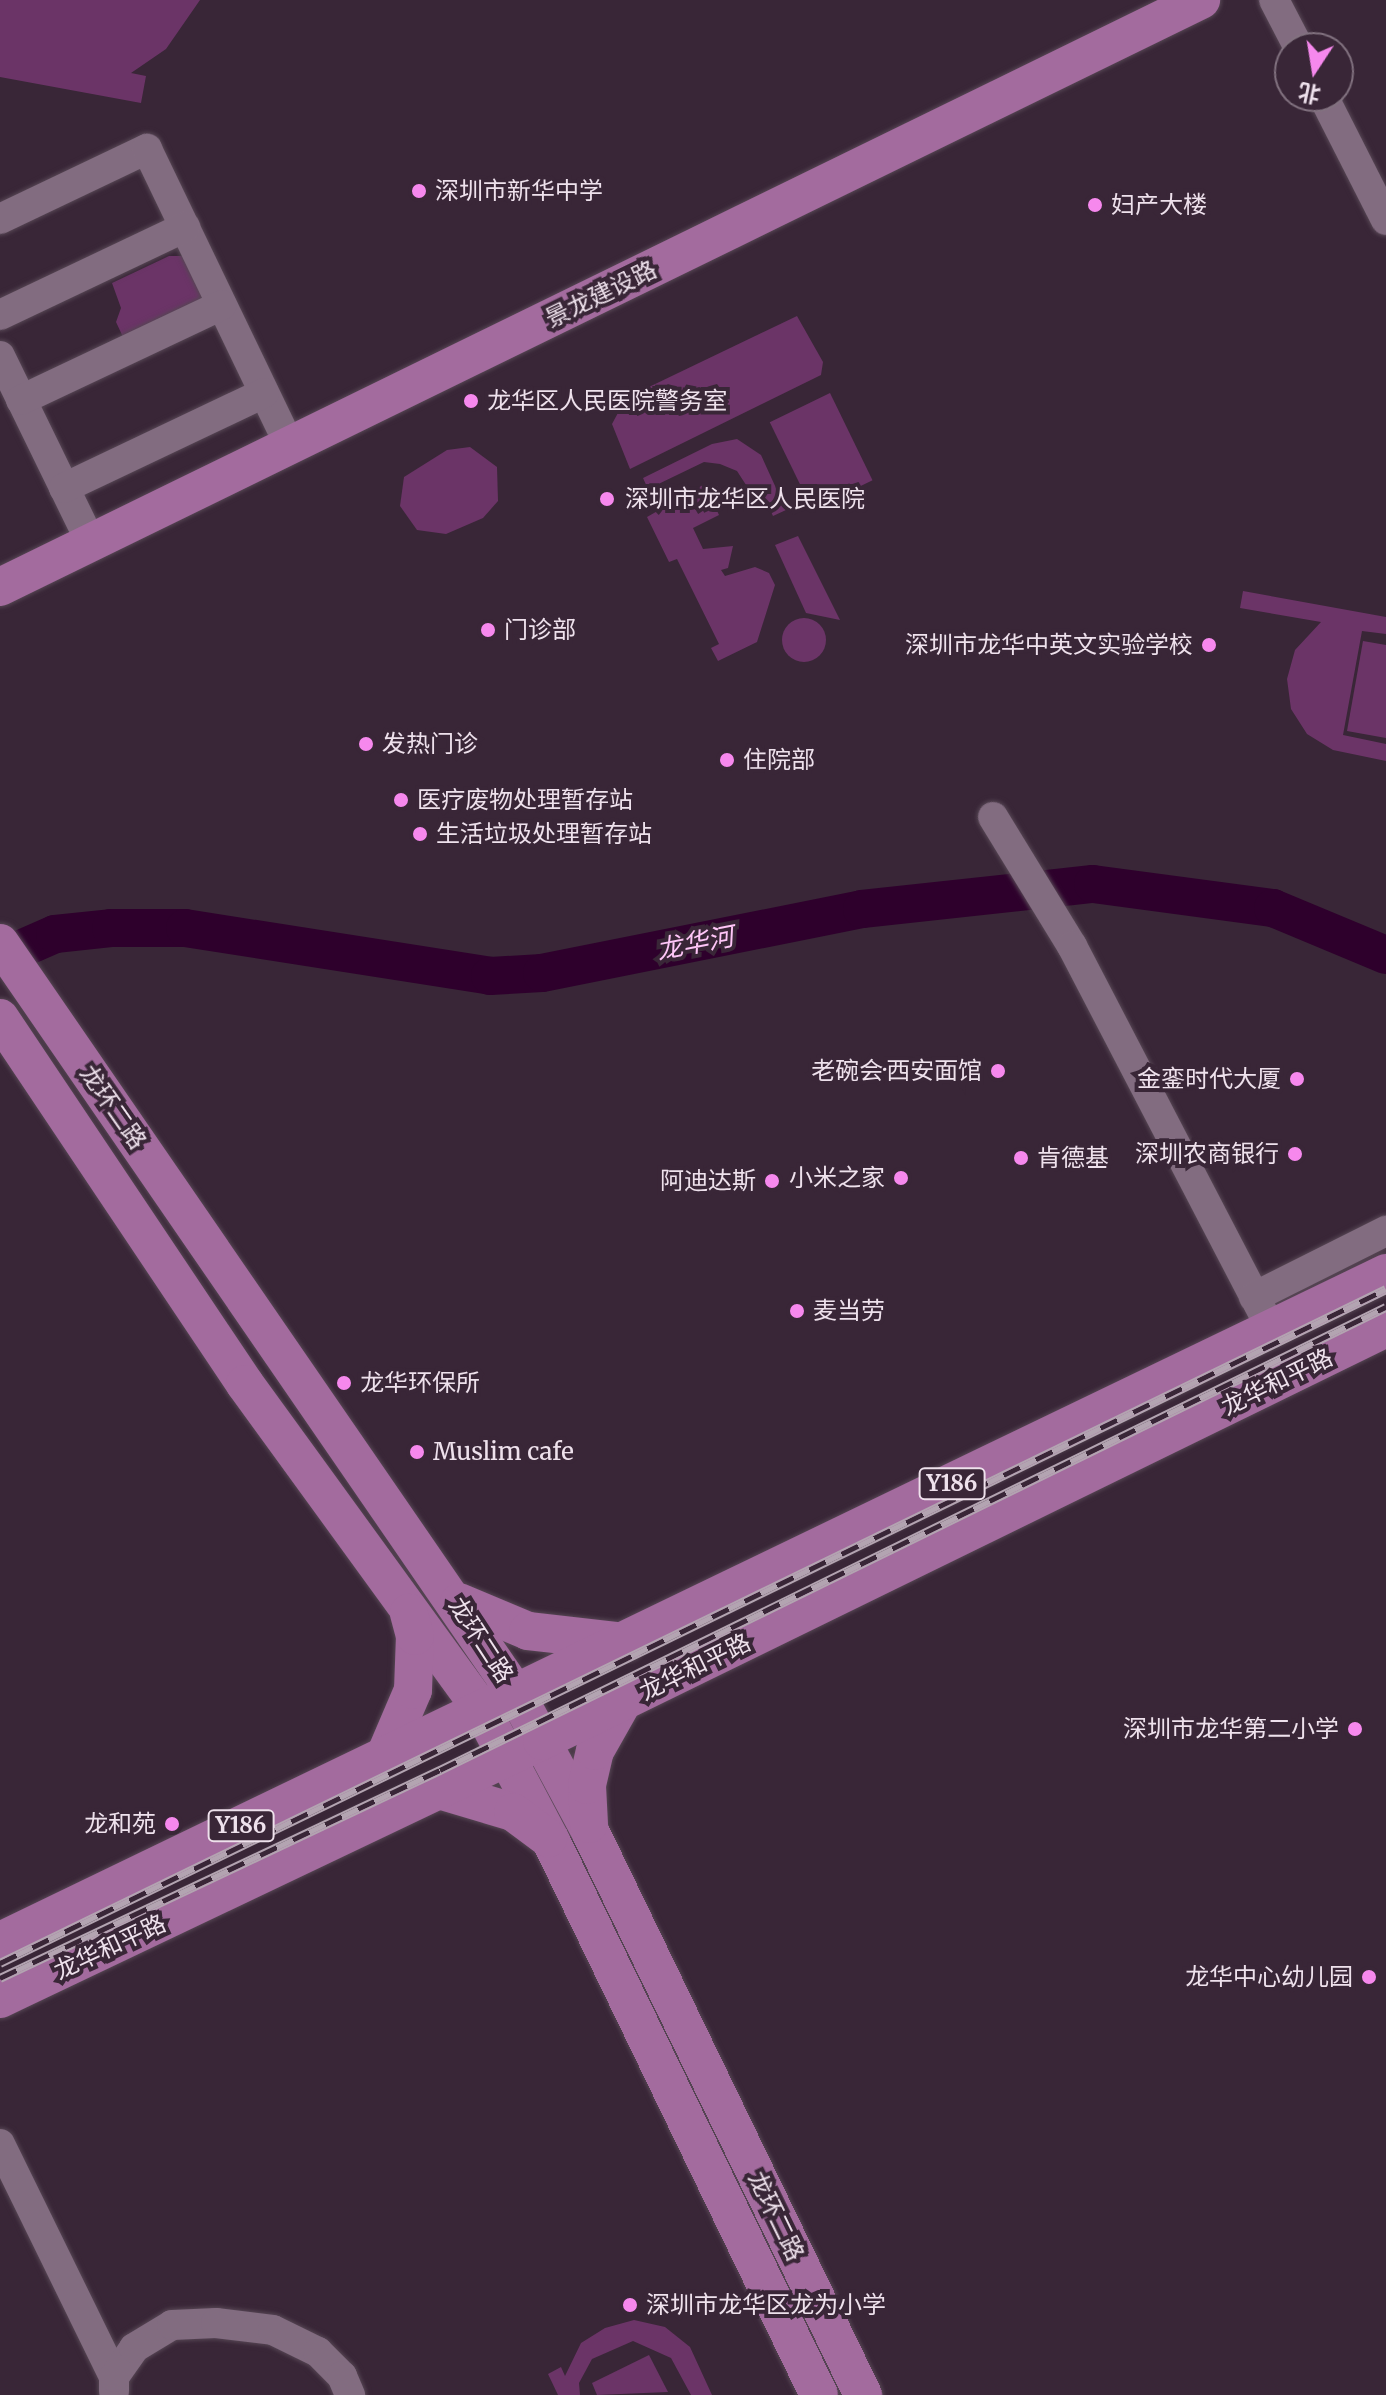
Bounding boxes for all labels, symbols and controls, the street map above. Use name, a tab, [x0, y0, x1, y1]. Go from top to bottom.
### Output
north arrow	[1274, 32, 1354, 112]
text: 北	[1296, 78, 1323, 110]
place label: 深圳市新华中学	[435, 177, 603, 205]
marker: 深圳市新华中学	[410, 182, 428, 200]
place label: 妇产大楼	[1111, 191, 1207, 219]
marker: 妇产大楼	[1086, 196, 1104, 214]
street label: 景龙建设路	[541, 255, 661, 333]
place label: 龙华区人民医院警务室	[487, 387, 727, 415]
marker: 龙华区人民医院警务室	[462, 392, 480, 410]
place label: 深圳市龙华区人民医院	[625, 485, 865, 513]
marker: 深圳市龙华区人民医院	[596, 488, 618, 510]
place label: 门诊部	[504, 616, 576, 644]
marker: 门诊部	[479, 621, 497, 639]
place label: 深圳市龙华中英文实验学校	[905, 631, 1193, 659]
marker: 深圳市龙华中英文实验学校	[1200, 636, 1218, 654]
place label: 发热门诊	[382, 730, 478, 758]
marker: 发热门诊	[357, 735, 375, 753]
place label: 住院部	[743, 746, 815, 774]
marker: 住院部	[718, 751, 736, 769]
place label: 医疗废物处理暂存站	[417, 786, 633, 814]
marker: 医疗废物处理暂存站	[392, 791, 410, 809]
place label: 生活垃圾处理暂存站	[436, 820, 652, 848]
marker: 生活垃圾处理暂存站	[411, 825, 429, 843]
water label: 龙华河	[654, 920, 736, 966]
place label: 老碗会·西安面馆	[811, 1057, 982, 1085]
street label: 龙环二路	[74, 1059, 152, 1155]
marker: 老碗会·西安面馆	[989, 1062, 1007, 1080]
place label: 金銮时代大厦	[1137, 1065, 1281, 1093]
marker: 金銮时代大厦	[1288, 1070, 1306, 1088]
place label: 深圳农商银行	[1135, 1140, 1279, 1168]
place label: 肯德基	[1037, 1144, 1109, 1172]
marker: 深圳农商银行	[1286, 1145, 1304, 1163]
marker: 肯德基	[1012, 1149, 1030, 1167]
place label: 小米之家	[789, 1164, 885, 1192]
place label: 阿迪达斯	[660, 1167, 756, 1195]
marker: 小米之家	[892, 1169, 910, 1187]
marker: 阿迪达斯	[763, 1172, 781, 1190]
place label: 麦当劳	[813, 1297, 885, 1325]
marker: 麦当劳	[788, 1302, 806, 1320]
street label: 龙华和平路	[1217, 1343, 1337, 1421]
place label: 龙华环保所	[360, 1369, 480, 1397]
marker: 龙华环保所	[335, 1374, 353, 1392]
place label: Muslim cafe	[433, 1438, 574, 1466]
marker: Muslim cafe	[408, 1443, 426, 1461]
road number: Y186	[918, 1466, 986, 1502]
street label: 龙环二路	[443, 1592, 519, 1688]
street label: 龙华和平路	[635, 1628, 755, 1706]
place label: 深圳市龙华第二小学	[1123, 1715, 1339, 1743]
marker: 深圳市龙华第二小学	[1346, 1720, 1364, 1738]
road number: Y186	[207, 1808, 275, 1844]
place label: 龙和苑	[84, 1810, 156, 1838]
marker: 龙和苑	[163, 1815, 181, 1833]
street label: 龙华和平路	[50, 1909, 170, 1985]
place label: 龙华中心幼儿园	[1185, 1963, 1353, 1991]
marker: 龙华中心幼儿园	[1360, 1968, 1378, 1986]
street label: 龙环二路	[742, 2167, 810, 2265]
place label: 深圳市龙华区龙为小学	[646, 2291, 886, 2319]
marker: 深圳市龙华区龙为小学	[621, 2296, 639, 2314]

